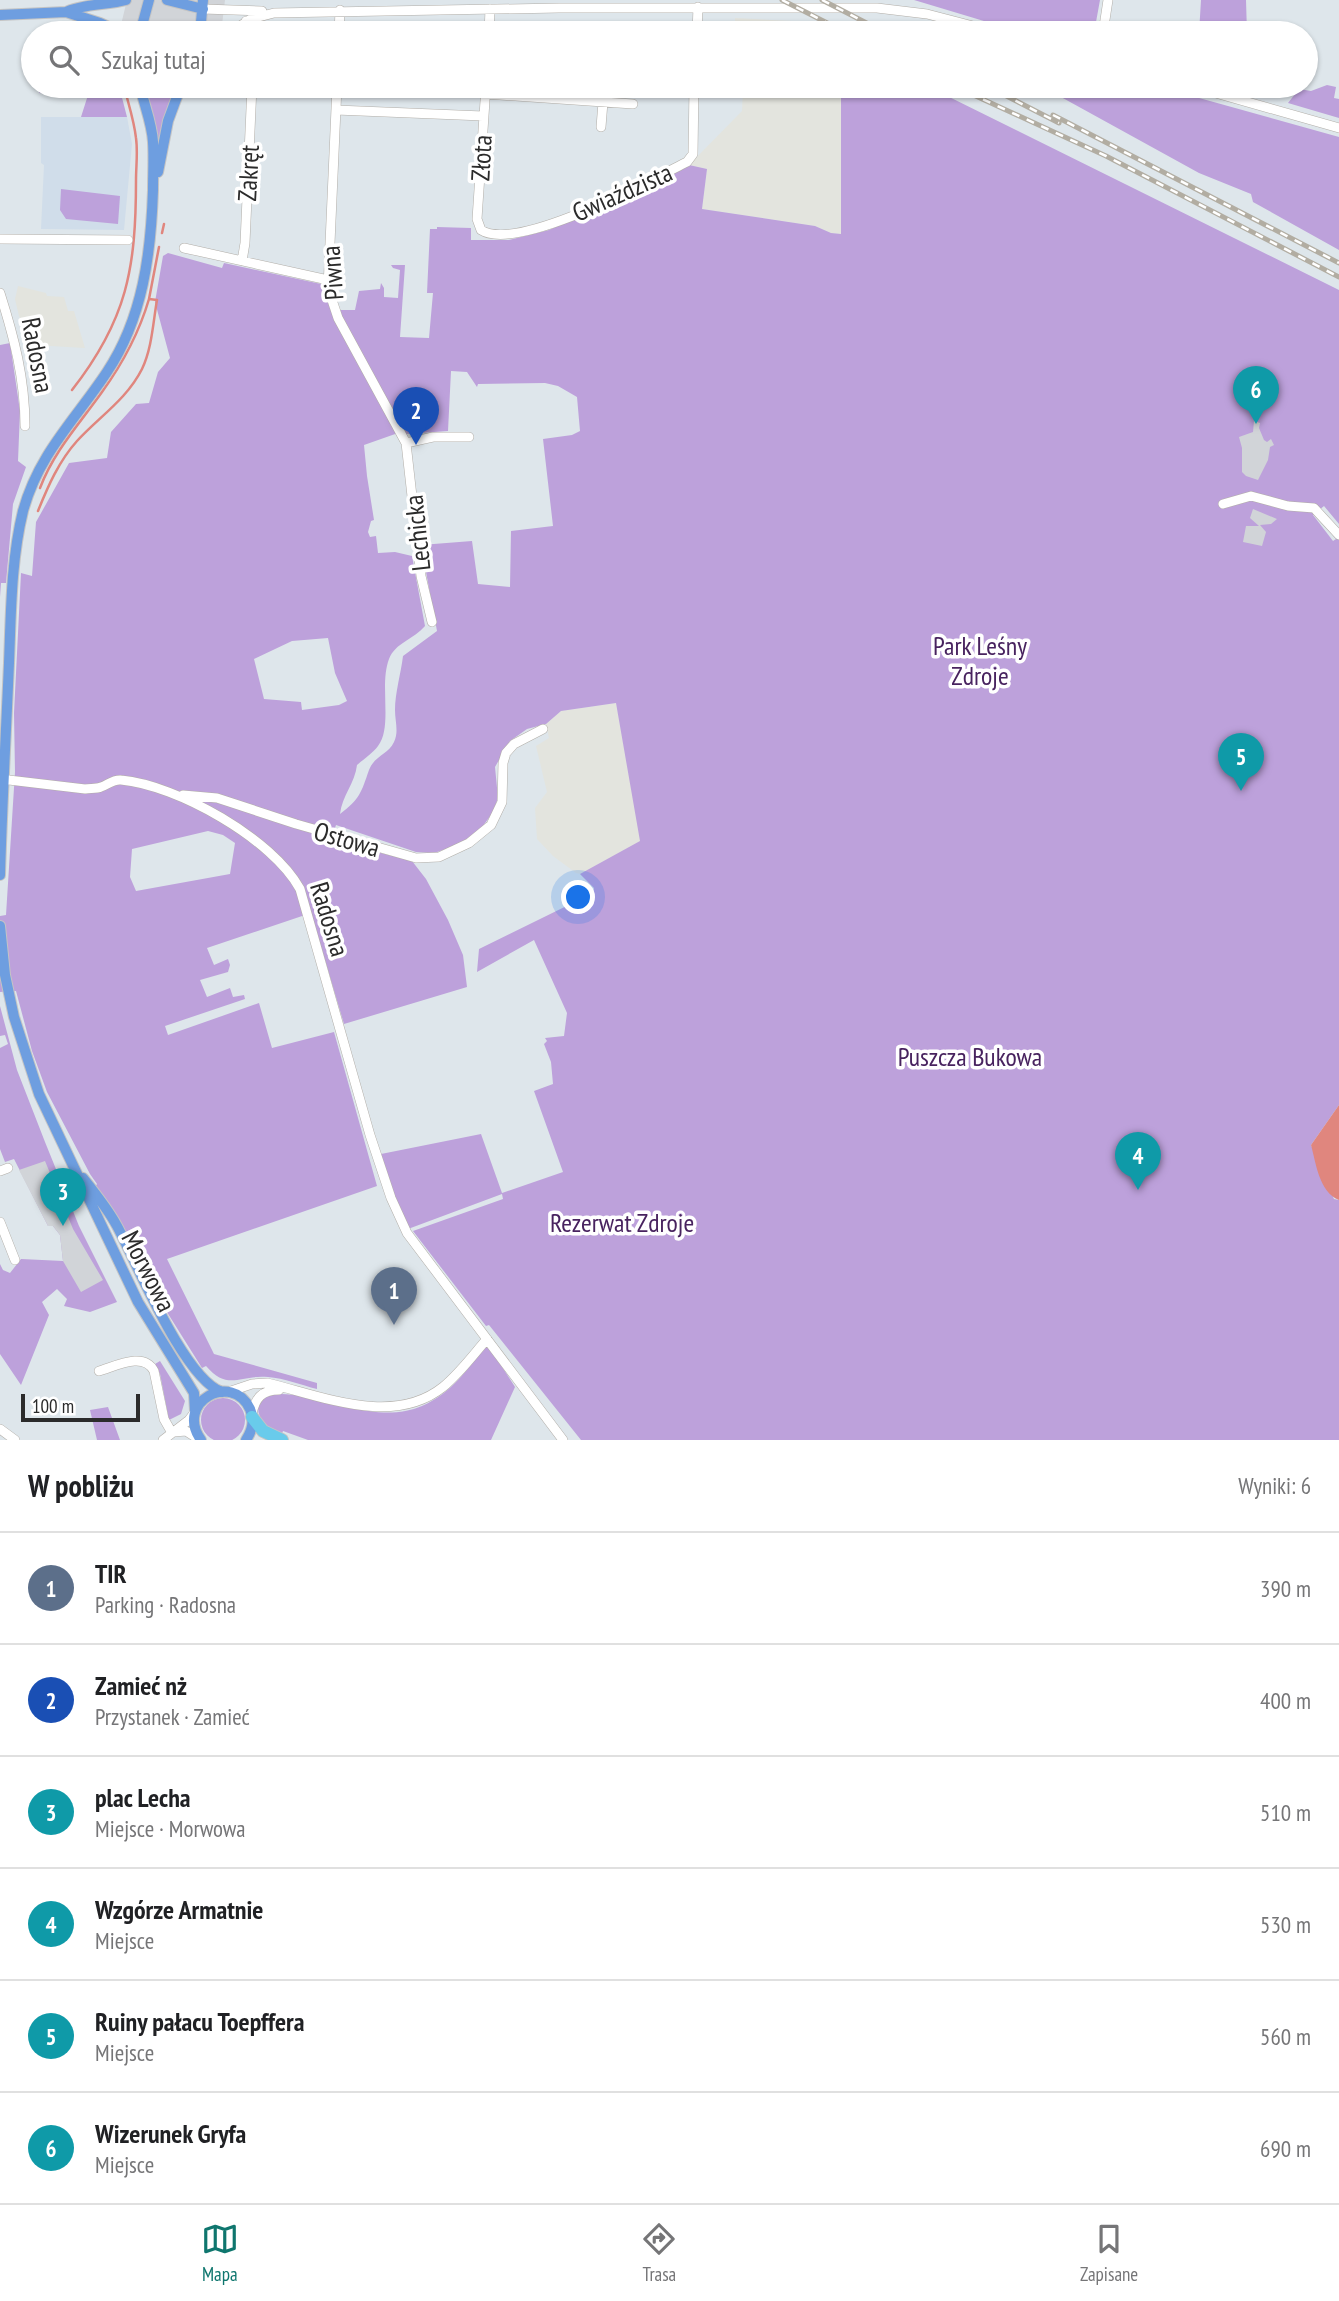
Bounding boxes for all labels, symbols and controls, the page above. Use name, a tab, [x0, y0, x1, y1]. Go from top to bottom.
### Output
search box	[21, 21, 1318, 98]
icon: search	[45, 41, 83, 79]
text: Szukaj tutaj	[101, 43, 206, 76]
street label: Złota	[463, 134, 499, 182]
street label: Zakręt	[230, 144, 266, 202]
street label: Gwiaździsta	[567, 155, 677, 229]
street label: Piwna	[314, 245, 350, 301]
street label: Radosna	[15, 315, 61, 395]
pin: 6	[1233, 366, 1279, 424]
pin: 2	[393, 387, 439, 445]
street label: Lechicka	[397, 493, 437, 573]
park label: Park Leśny Zdroje	[933, 629, 1027, 692]
pin: 5	[1218, 733, 1264, 791]
street label: Ostowa	[310, 814, 384, 864]
street label: Radosna	[303, 878, 357, 960]
your location	[561, 880, 595, 914]
park label: Puszcza Bukowa	[898, 1040, 1042, 1073]
pin: 4	[1115, 1132, 1161, 1190]
pin: 3	[40, 1168, 86, 1226]
park label: Rezerwat Zdroje	[550, 1206, 694, 1239]
street label: Morwowa	[115, 1225, 183, 1317]
pin: 1	[371, 1267, 417, 1325]
scale bar	[21, 1391, 140, 1423]
text: 100 m	[32, 1394, 74, 1418]
text: W pobliżu	[28, 1466, 134, 1505]
text: Wyniki: 6	[1238, 1471, 1311, 1500]
text: TIR	[95, 1557, 127, 1590]
text: 1	[46, 1574, 57, 1603]
text: 390 m	[1260, 1574, 1311, 1603]
text: Parking · Radosna	[95, 1590, 236, 1619]
text: Zamieć nż	[95, 1669, 187, 1702]
text: 2	[46, 1686, 57, 1715]
text: 400 m	[1260, 1686, 1311, 1715]
text: Przystanek · Zamieć	[95, 1702, 250, 1731]
text: plac Lecha	[95, 1781, 191, 1814]
text: 3	[46, 1798, 57, 1827]
text: 510 m	[1260, 1798, 1311, 1827]
text: Miejsce · Morwowa	[95, 1814, 246, 1843]
text: Wzgórze Armatnie	[95, 1893, 263, 1926]
text: 4	[46, 1910, 57, 1939]
text: 530 m	[1260, 1910, 1311, 1939]
text: Miejsce	[95, 1926, 154, 1955]
text: Ruiny pałacu Toepffera	[95, 2005, 304, 2038]
text: 5	[46, 2022, 57, 2051]
text: 560 m	[1260, 2022, 1311, 2051]
text: Miejsce	[95, 2038, 154, 2067]
text: Wizerunek Gryfa	[95, 2117, 246, 2150]
text: 6	[46, 2134, 57, 2163]
text: 690 m	[1260, 2134, 1311, 2163]
text: Miejsce	[95, 2150, 154, 2179]
tab: Mapa	[201, 2220, 239, 2286]
tab: Trasa	[640, 2220, 678, 2286]
tab: Zapisane	[1080, 2220, 1138, 2286]

